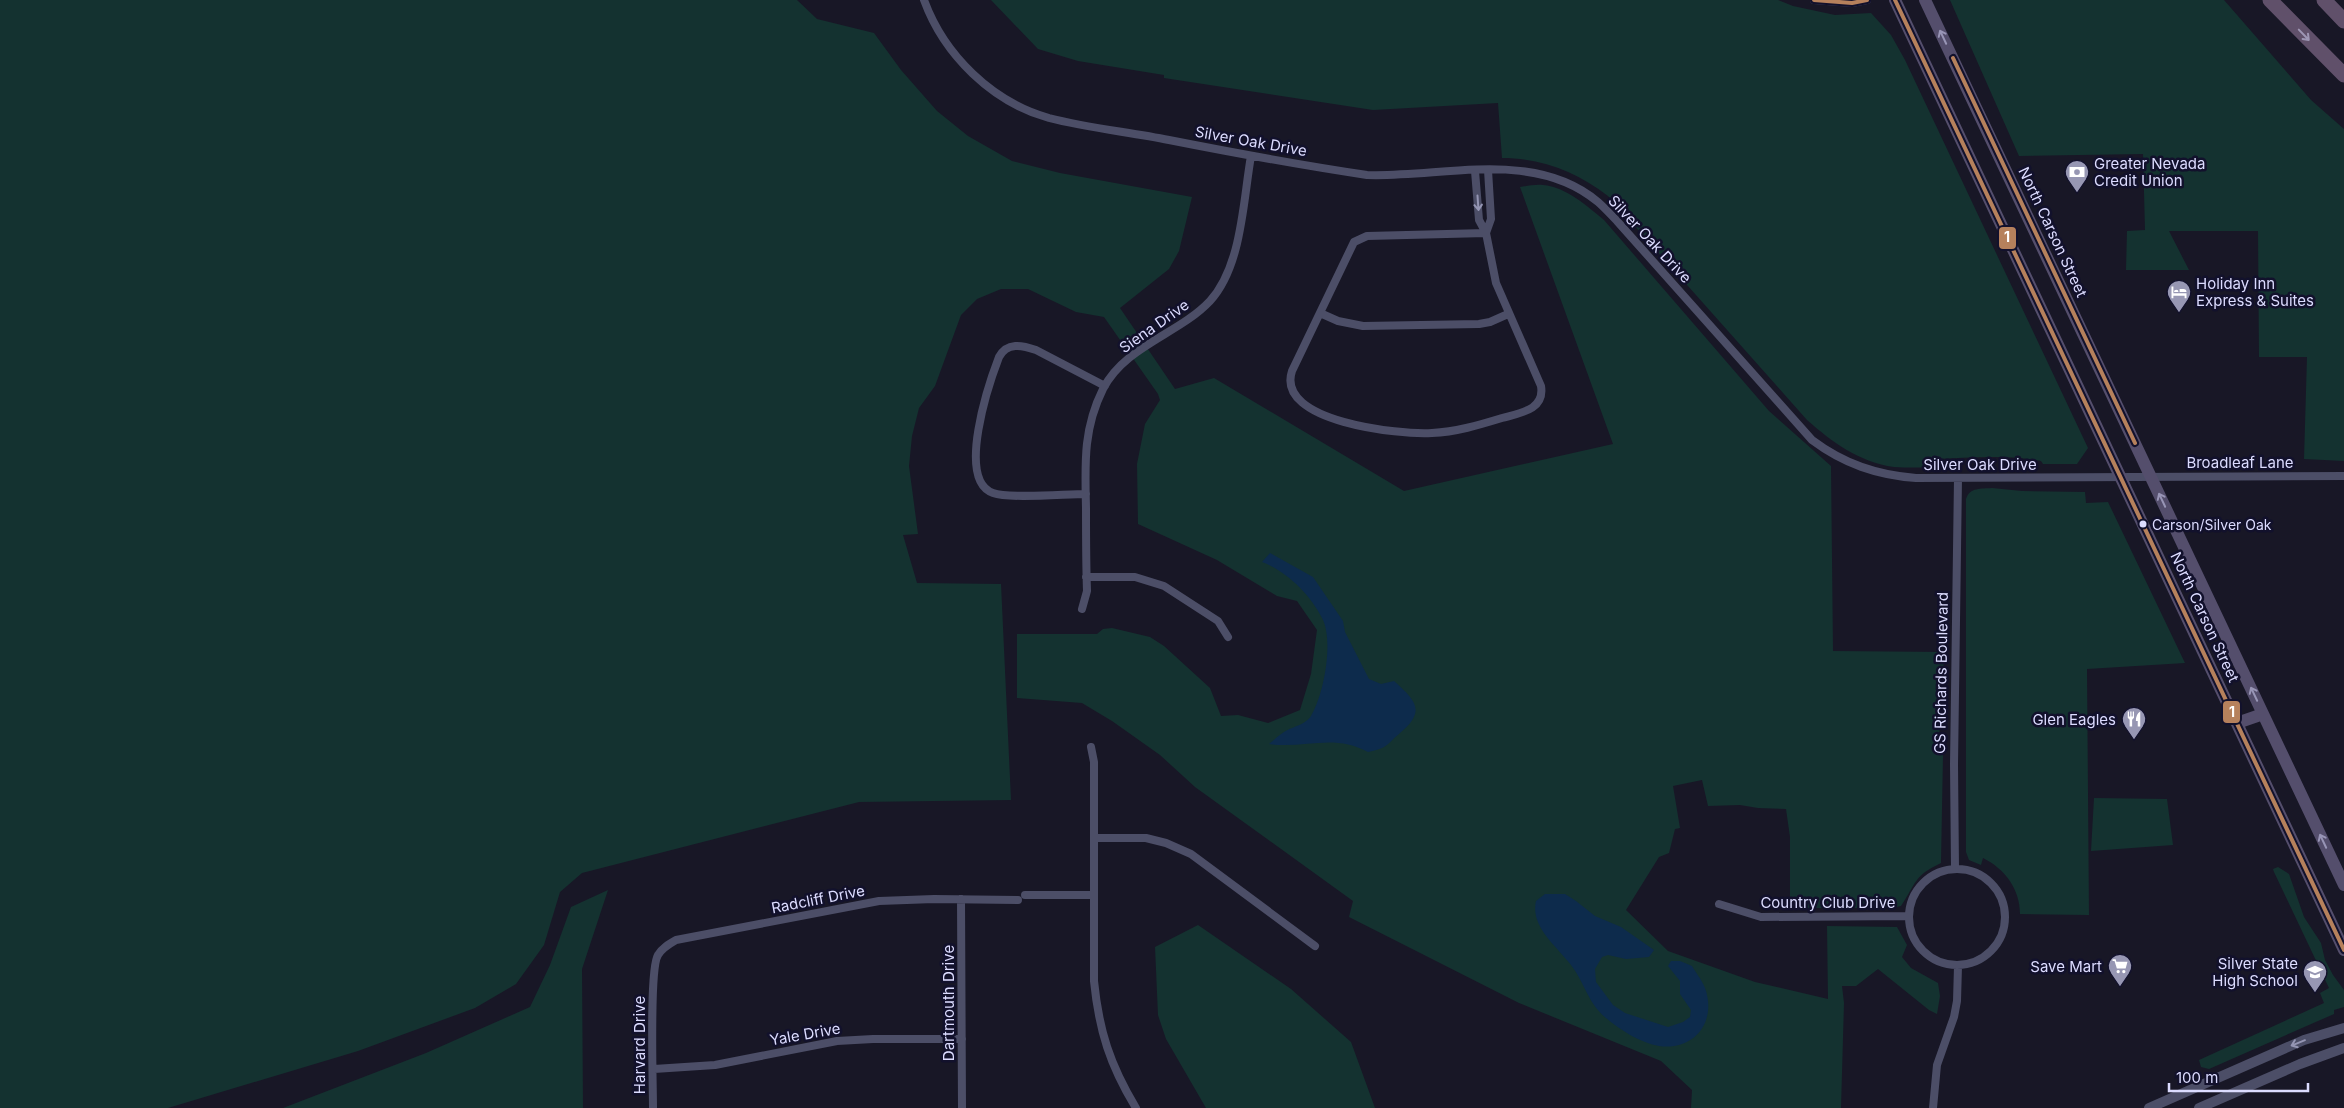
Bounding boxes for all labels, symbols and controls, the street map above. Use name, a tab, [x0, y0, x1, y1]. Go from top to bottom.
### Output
one-way arrow	[2298, 28, 2310, 41]
one-way arrow	[1937, 30, 1947, 45]
street label: Silver Oak Drive	[1194, 122, 1308, 160]
place label: Greater Nevada Credit Union	[2094, 154, 2205, 190]
bank icon: Greater Nevada Credit Union	[2064, 159, 2090, 193]
street label: North Carson Street	[2014, 164, 2092, 300]
street label: Silver Oak Drive	[1604, 191, 1696, 287]
one-way arrow	[1473, 194, 1483, 210]
line badge: 1	[1998, 226, 2017, 250]
text: 1	[2004, 228, 2010, 245]
place label: Holiday Inn Express & Suites	[2196, 274, 2314, 310]
hotel icon: Holiday Inn Express & Suites	[2166, 279, 2192, 313]
street label: Siena Drive	[1115, 295, 1193, 357]
street label: Broadleaf Lane	[2186, 453, 2294, 472]
street label: Silver Oak Drive	[1923, 455, 2037, 474]
one-way arrow	[2157, 493, 2166, 508]
place label: Carson/Silver Oak	[2152, 516, 2272, 533]
marker: Carson/Silver Oak	[2138, 519, 2148, 529]
street label: North Carson Street	[2166, 549, 2244, 685]
street label: GS Richards Boulevard	[1930, 592, 1952, 754]
one-way arrow	[2248, 687, 2258, 702]
line badge: 1	[2222, 700, 2241, 724]
text: 1	[2229, 703, 2235, 720]
restaurant icon: Glen Eagles	[2121, 706, 2147, 740]
place label: Glen Eagles	[2032, 710, 2116, 729]
one-way arrow	[2318, 834, 2327, 849]
street label: Radcliff Drive	[770, 881, 866, 917]
street label: Country Club Drive	[1760, 893, 1896, 912]
street label: Dartmouth Drive	[939, 945, 958, 1061]
supermarket icon: Save Mart	[2107, 953, 2133, 987]
place label: Silver State High School	[2212, 954, 2298, 990]
place label: Save Mart	[2030, 957, 2102, 976]
school or university icon: Silver State High School	[2302, 959, 2328, 993]
street label: Harvard Drive	[630, 996, 649, 1094]
street label: Yale Drive	[768, 1018, 842, 1050]
one-way arrow	[2291, 1038, 2306, 1048]
scale bar	[2169, 1060, 2308, 1092]
text: 100 m	[2176, 1068, 2218, 1087]

